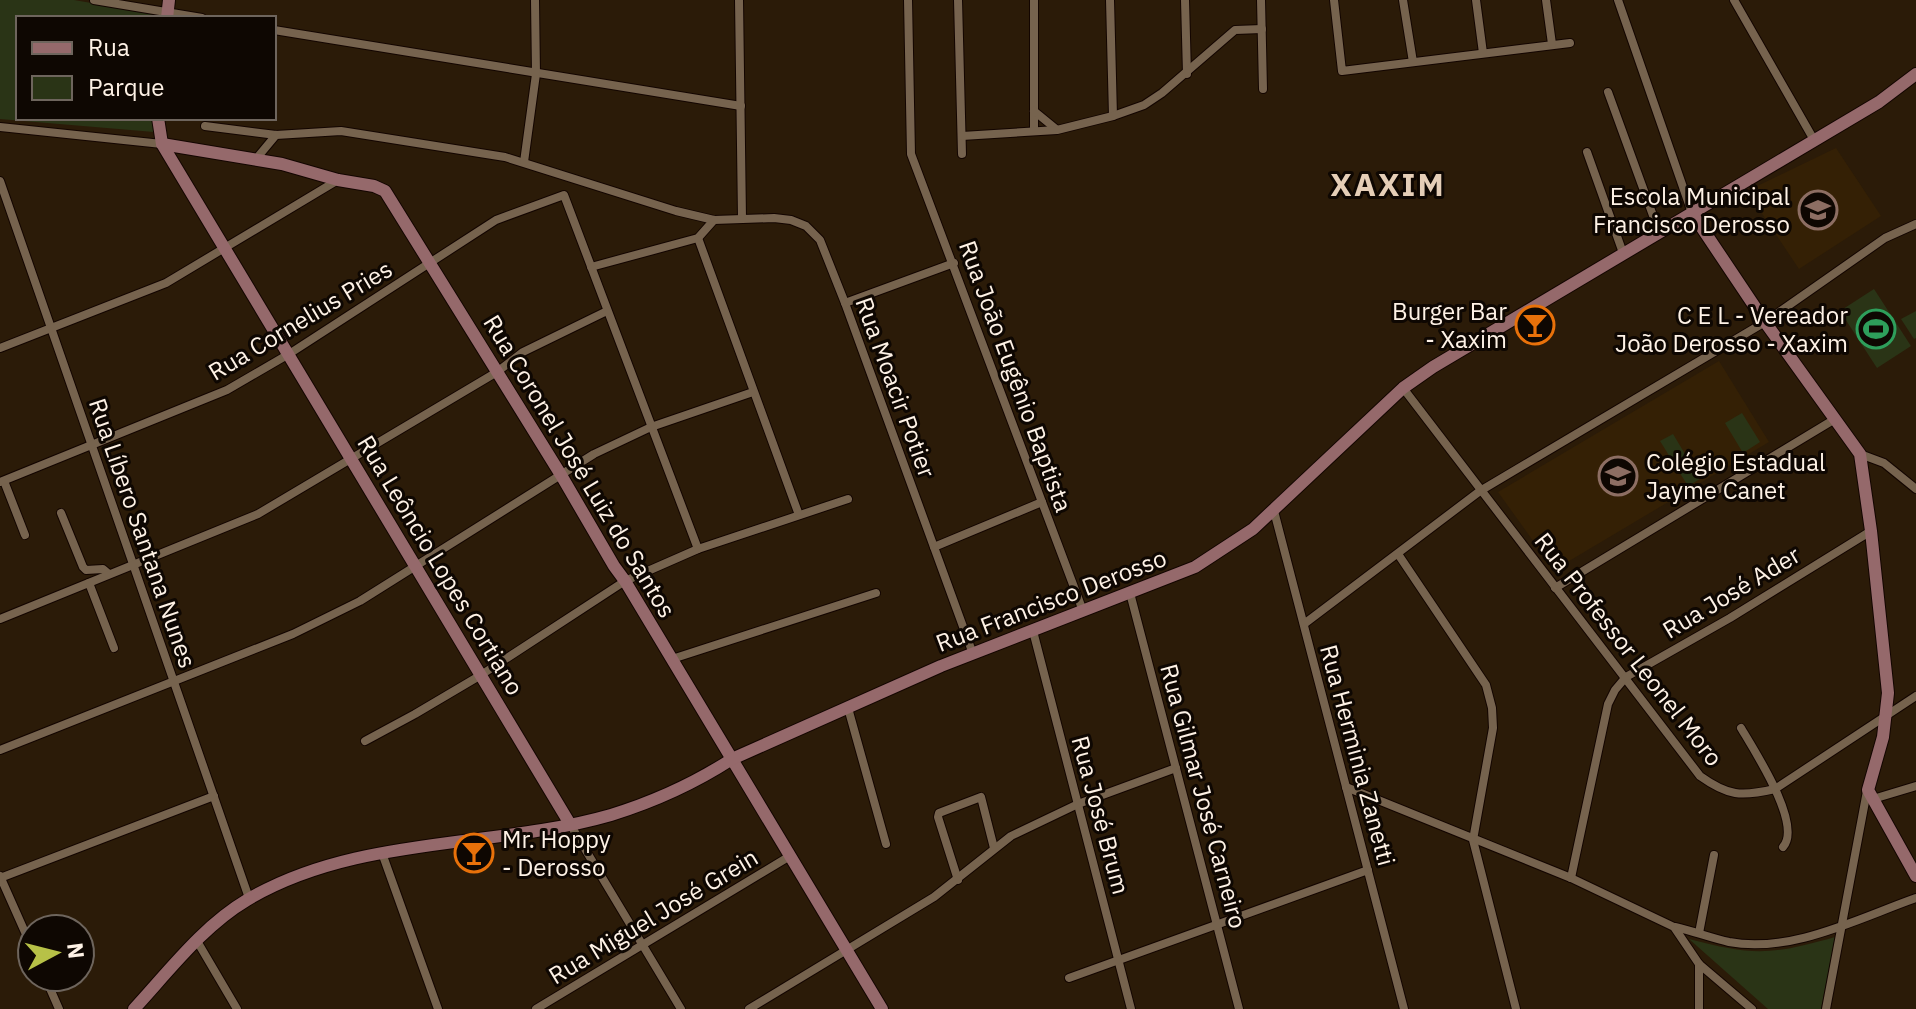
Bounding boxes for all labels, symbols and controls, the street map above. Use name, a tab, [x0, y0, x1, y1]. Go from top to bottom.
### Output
legend	[16, 16, 276, 120]
text: Rua	[88, 31, 130, 63]
text: Parque	[88, 71, 165, 103]
district label: XAXIM	[1330, 163, 1446, 205]
place label: Escola Municipal Francisco Derosso	[1593, 180, 1790, 240]
school or university icon: Escola Municipal Francisco Derosso	[1797, 189, 1839, 231]
street label: Rua João Eugênio Baptista	[952, 236, 1080, 516]
street label: Rua Cornelius Pries	[202, 252, 398, 388]
street label: Rua Moacir Potier	[849, 292, 944, 482]
place label: Burger Bar - Xaxim	[1392, 295, 1507, 355]
place label: C E L - Vereador João Derosso - Xaxim	[1615, 299, 1848, 359]
bar icon: Burger Bar - Xaxim	[1514, 304, 1556, 346]
sports icon: C E L - Vereador João Derosso - Xaxim	[1855, 308, 1897, 350]
street label: Rua Coronel José Luiz do Santos	[477, 309, 683, 623]
street label: Rua Líbero Santana Nunes	[82, 394, 204, 672]
street label: Rua Leôncio Lopes Cortiano	[351, 429, 531, 701]
place label: Colégio Estadual Jayme Canet	[1646, 446, 1825, 506]
school or university icon: Colégio Estadual Jayme Canet	[1597, 455, 1639, 497]
street label: Rua Professor Leonel Moro	[1528, 526, 1730, 772]
street label: Rua José Ader	[1656, 538, 1806, 646]
street label: Rua Francisco Derosso	[931, 541, 1171, 659]
street label: Rua Herminia Zanetti	[1313, 641, 1403, 869]
street label: Rua Gilmar José Carneiro	[1153, 660, 1255, 932]
street label: Rua José Brum	[1064, 732, 1138, 898]
place label: Mr. Hoppy - Derosso	[502, 823, 611, 883]
bar icon: Mr. Hoppy - Derosso	[453, 832, 495, 874]
street label: Rua Miguel José Grein	[542, 841, 764, 991]
north arrow	[16, 913, 96, 993]
text: N	[61, 941, 92, 960]

